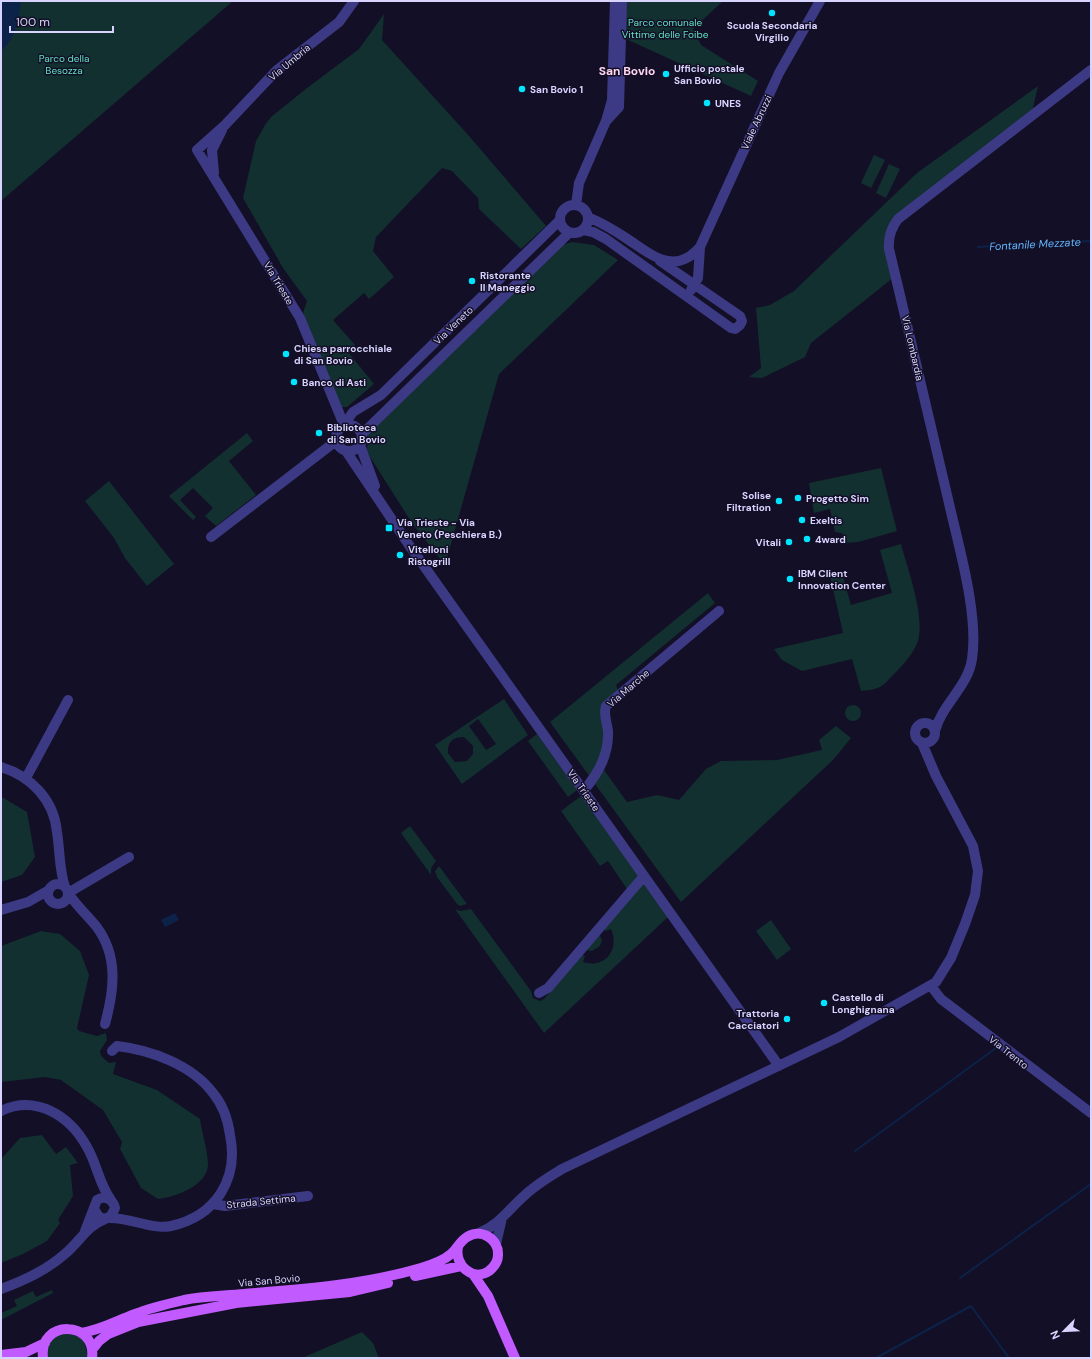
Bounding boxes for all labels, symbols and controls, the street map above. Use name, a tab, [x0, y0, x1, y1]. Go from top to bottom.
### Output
scale bar	[10, 8, 113, 34]
marker: Scuola Secondaria Virgilio	[767, 8, 777, 18]
text: 100 m	[16, 14, 50, 30]
park label: Parco comunale Vittime delle Foibe	[622, 16, 709, 41]
place label: Scuola Secondaria Virgilio	[727, 19, 818, 44]
street label: Via Umbria	[266, 41, 313, 84]
park label: Parco della Besozza	[39, 52, 89, 77]
place label: Ufficio postale San Bovio	[674, 62, 745, 87]
district label: San Bovio	[599, 63, 655, 79]
marker: Ufficio postale San Bovio	[661, 69, 671, 79]
place label: San Bovio 1	[530, 83, 583, 96]
marker: San Bovio 1	[517, 84, 527, 94]
street label: Viale Abruzzi	[738, 93, 775, 152]
place label: UNES	[715, 97, 741, 110]
marker: UNES	[702, 98, 712, 108]
water label: Fontanile Mezzate	[989, 235, 1081, 253]
street label: Via Trieste	[261, 259, 297, 308]
place label: Ristorante Il Maneggio	[480, 269, 535, 294]
marker: Ristorante Il Maneggio	[467, 276, 477, 286]
street label: Via Veneto	[431, 303, 476, 347]
street label: Via Lombardia	[899, 314, 926, 382]
place label: Chiesa parrocchiale di San Bovio	[294, 342, 392, 367]
marker: Chiesa parrocchiale di San Bovio	[281, 349, 291, 359]
place label: Banco di Asti	[302, 376, 366, 389]
marker: Banco di Asti	[289, 377, 299, 387]
place label: Biblioteca di San Bovio	[327, 421, 386, 446]
marker: Biblioteca di San Bovio	[314, 428, 324, 438]
place label: Solise Filtration	[726, 489, 771, 514]
place label: Progetto Sim	[806, 492, 869, 505]
marker: Progetto Sim	[793, 493, 803, 503]
marker: Solise Filtration	[774, 496, 784, 506]
place label: Exeltis	[810, 514, 842, 527]
marker: Exeltis	[797, 515, 807, 525]
place label: Via Trieste - Via Veneto (Peschiera B.)	[397, 516, 502, 541]
marker: Via Trieste - Via Veneto (Peschiera B.)	[384, 523, 394, 533]
place label: 4ward	[815, 533, 846, 546]
marker: 4ward	[802, 534, 812, 544]
place label: Vitali	[756, 536, 781, 549]
marker: Vitali	[784, 537, 794, 547]
place label: Vitelloni Ristogrill	[408, 543, 451, 568]
marker: Vitelloni Ristogrill	[395, 550, 405, 560]
place label: IBM Client Innovation Center	[798, 567, 886, 592]
marker: IBM Client Innovation Center	[785, 574, 795, 584]
street label: Via Marche	[605, 666, 652, 710]
street label: Via Trieste	[564, 767, 603, 814]
place label: Castello di Longhignana	[832, 991, 895, 1016]
marker: Castello di Longhignana	[819, 998, 829, 1008]
place label: Trattoria Cacciatori	[728, 1007, 779, 1032]
marker: Trattoria Cacciatori	[782, 1014, 792, 1024]
street label: Via Trento	[986, 1033, 1031, 1072]
street label: Strada Settima	[226, 1191, 296, 1212]
street label: Via San Bovio	[238, 1271, 301, 1290]
north arrow	[1044, 1311, 1084, 1351]
text: N	[1047, 1329, 1063, 1342]

